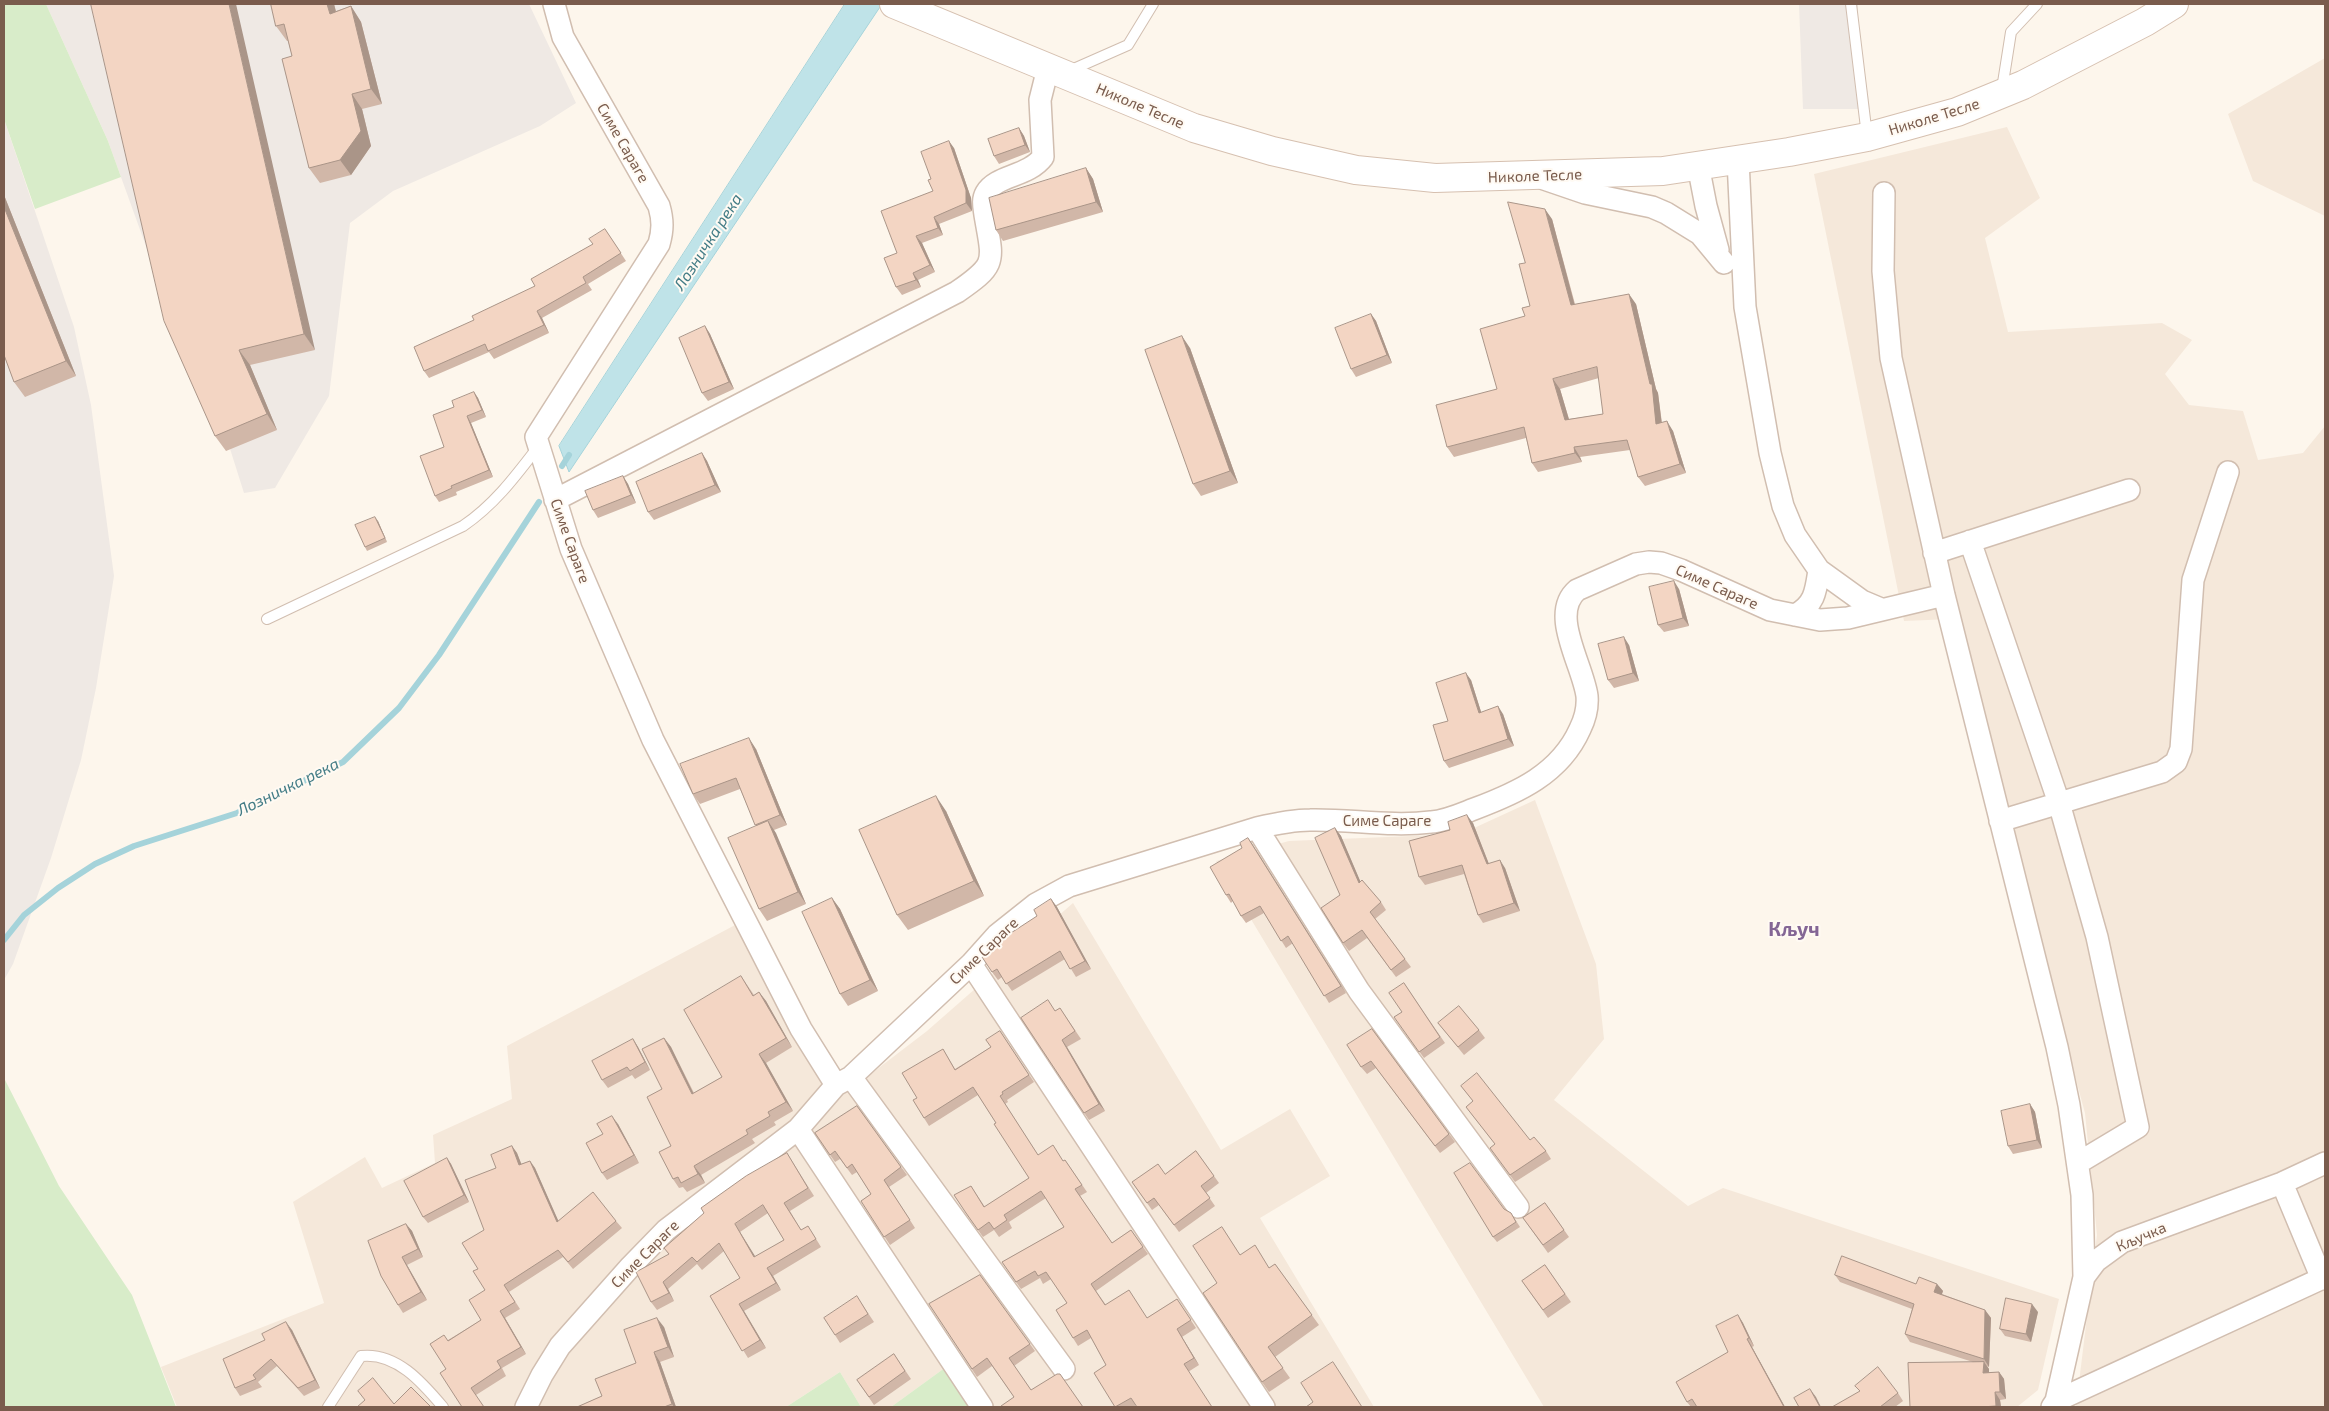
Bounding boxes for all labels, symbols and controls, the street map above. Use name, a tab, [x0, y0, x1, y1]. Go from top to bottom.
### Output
street label: Николе Тесле	[1093, 79, 1187, 133]
street label: Николе Тесле	[1886, 95, 1982, 139]
street label: Симе Сараге	[593, 100, 653, 186]
street label: Николе Тесле	[1488, 165, 1582, 187]
water label: Лозничка река	[670, 190, 746, 294]
street label: Симе Сараге	[546, 496, 594, 586]
street label: Симе Сараге	[1673, 561, 1761, 613]
water label: Лозничка река	[234, 754, 342, 820]
street label: Симе Сараге	[1343, 812, 1431, 830]
street label: Симе Сараге	[946, 914, 1022, 988]
district label: Кључ	[1768, 917, 1820, 941]
street label: Симе Сараге	[607, 1216, 683, 1292]
street label: Кључка	[2113, 1218, 2169, 1256]

